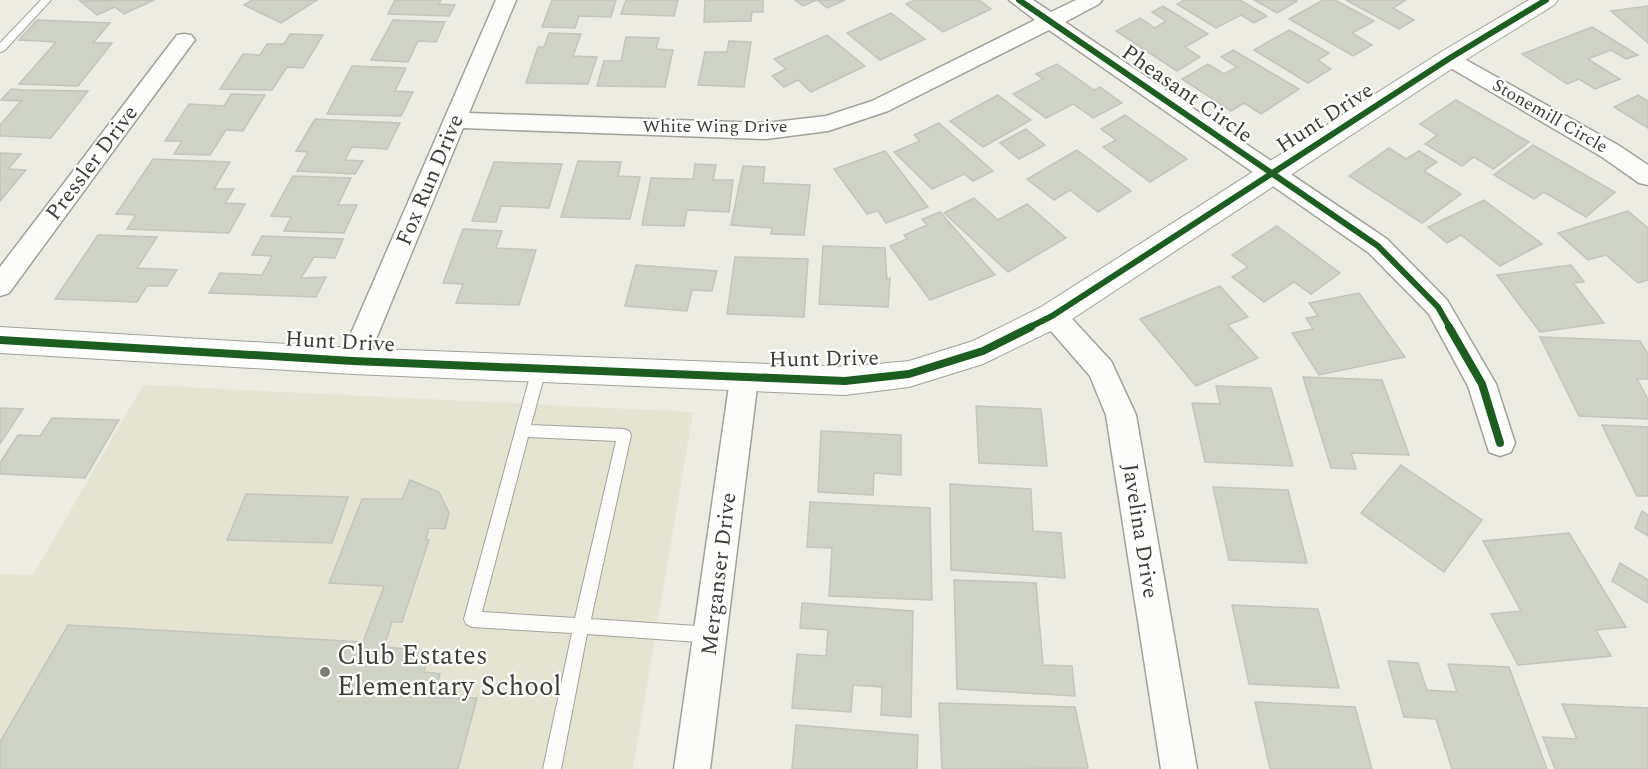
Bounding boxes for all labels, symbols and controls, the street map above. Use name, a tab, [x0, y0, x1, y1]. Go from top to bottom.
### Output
street label: Pheasant Circle	[1114, 36, 1260, 152]
street label: Stonemill Circle	[1487, 72, 1613, 160]
street label: Hunt Drive	[1270, 74, 1380, 162]
street label: Pressler Drive	[38, 98, 146, 228]
street label: Fox Run Drive	[387, 109, 473, 251]
street label: White Wing Drive	[642, 113, 788, 140]
street label: Hunt Drive	[284, 323, 396, 361]
street label: Hunt Drive	[769, 342, 879, 376]
street label: Javelina Drive	[1113, 461, 1167, 601]
street label: Merganser Drive	[693, 491, 745, 657]
place label: Club Estates Elementary School	[337, 635, 562, 708]
marker: Club Estates Elementary School	[318, 665, 332, 679]

